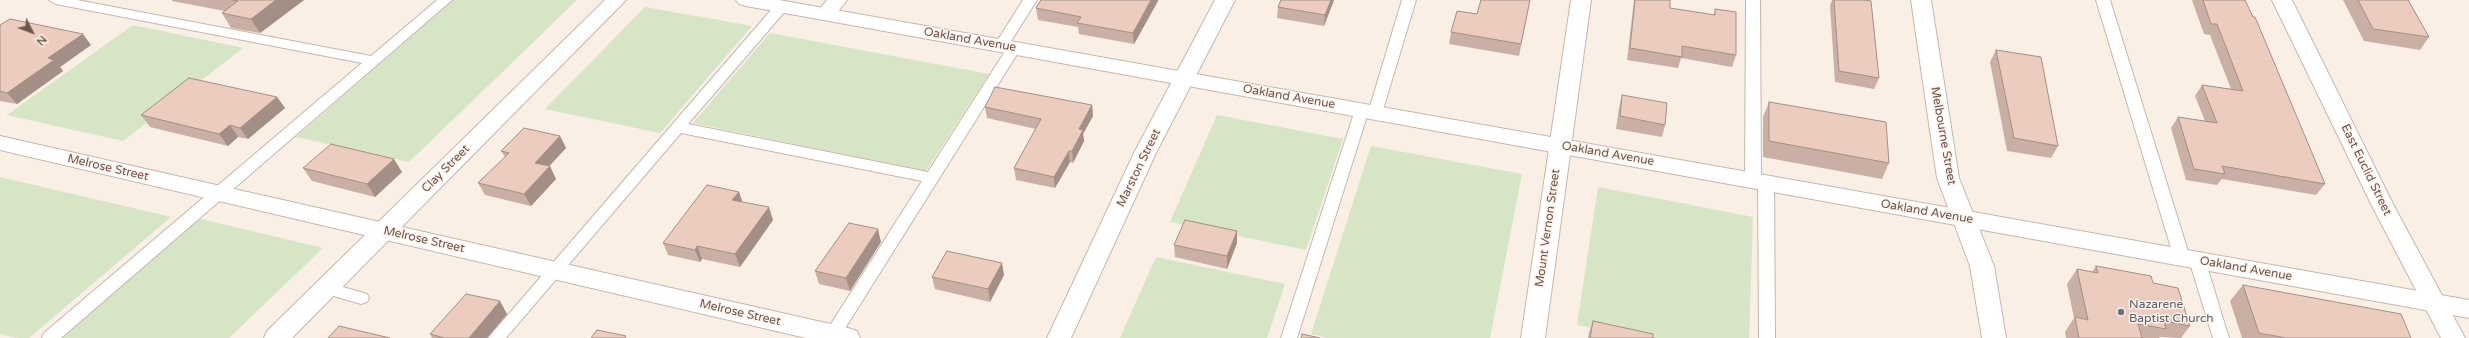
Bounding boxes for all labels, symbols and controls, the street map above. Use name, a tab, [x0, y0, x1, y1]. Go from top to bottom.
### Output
north arrow	[12, 12, 52, 52]
street label: Oakland Avenue	[923, 25, 1017, 55]
text: N	[34, 33, 49, 48]
street label: Oakland Avenue	[1242, 82, 1336, 112]
street label: Melbourne Street	[1927, 86, 1959, 186]
street label: East Euclid Street	[2338, 122, 2394, 218]
street label: Marston Street	[1114, 127, 1164, 209]
street label: Oakland Avenue	[1561, 139, 1655, 169]
street label: Clay Street	[419, 142, 473, 196]
street label: Melrose Street	[66, 152, 150, 184]
street label: Mount Vernon Street	[1533, 168, 1563, 288]
street label: Oakland Avenue	[1880, 197, 1974, 227]
street label: Melrose Street	[382, 224, 466, 256]
street label: Oakland Avenue	[2199, 254, 2293, 284]
street label: Melrose Street	[698, 297, 782, 329]
place label: Nazarene Baptist Church	[2129, 298, 2214, 326]
marker: Nazarene Baptist Church	[2116, 307, 2126, 317]

